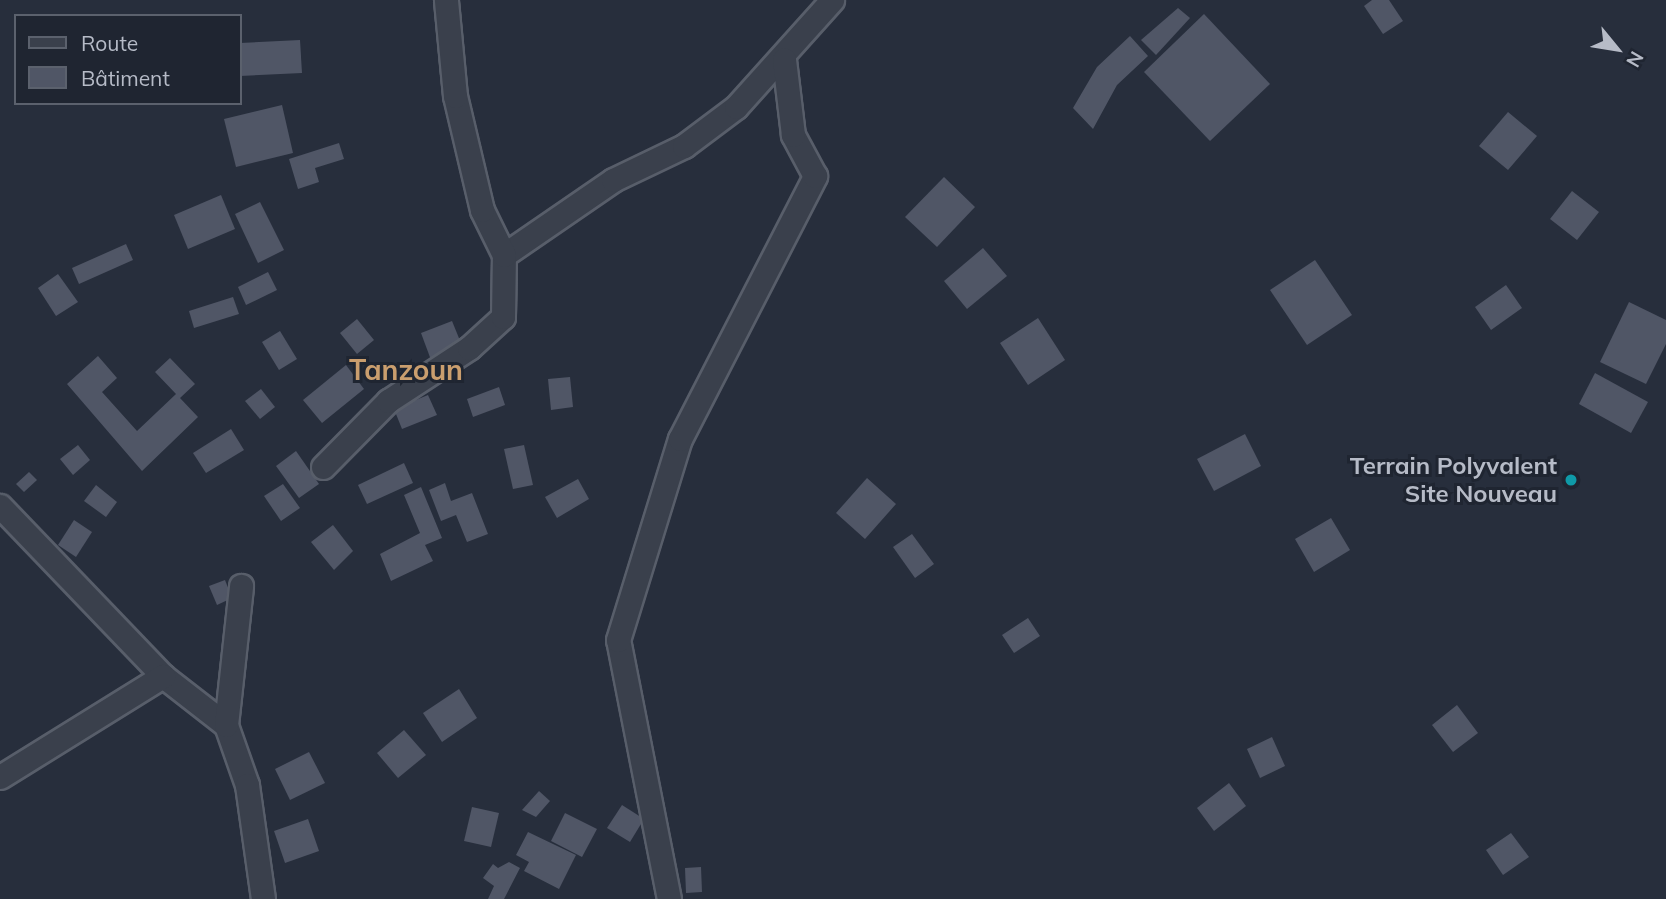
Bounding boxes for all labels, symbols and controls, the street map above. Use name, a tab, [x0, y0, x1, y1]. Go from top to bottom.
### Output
legend	[14, 14, 242, 105]
north arrow	[1582, 14, 1652, 84]
text: Route	[81, 30, 138, 56]
text: N	[1621, 47, 1649, 72]
text: Bâtiment	[81, 65, 170, 91]
district label: Tanzoun	[349, 353, 463, 387]
place label: Terrain Polyvalent Site Nouveau	[1350, 452, 1557, 508]
marker: Terrain Polyvalent Site Nouveau	[1563, 472, 1579, 488]

